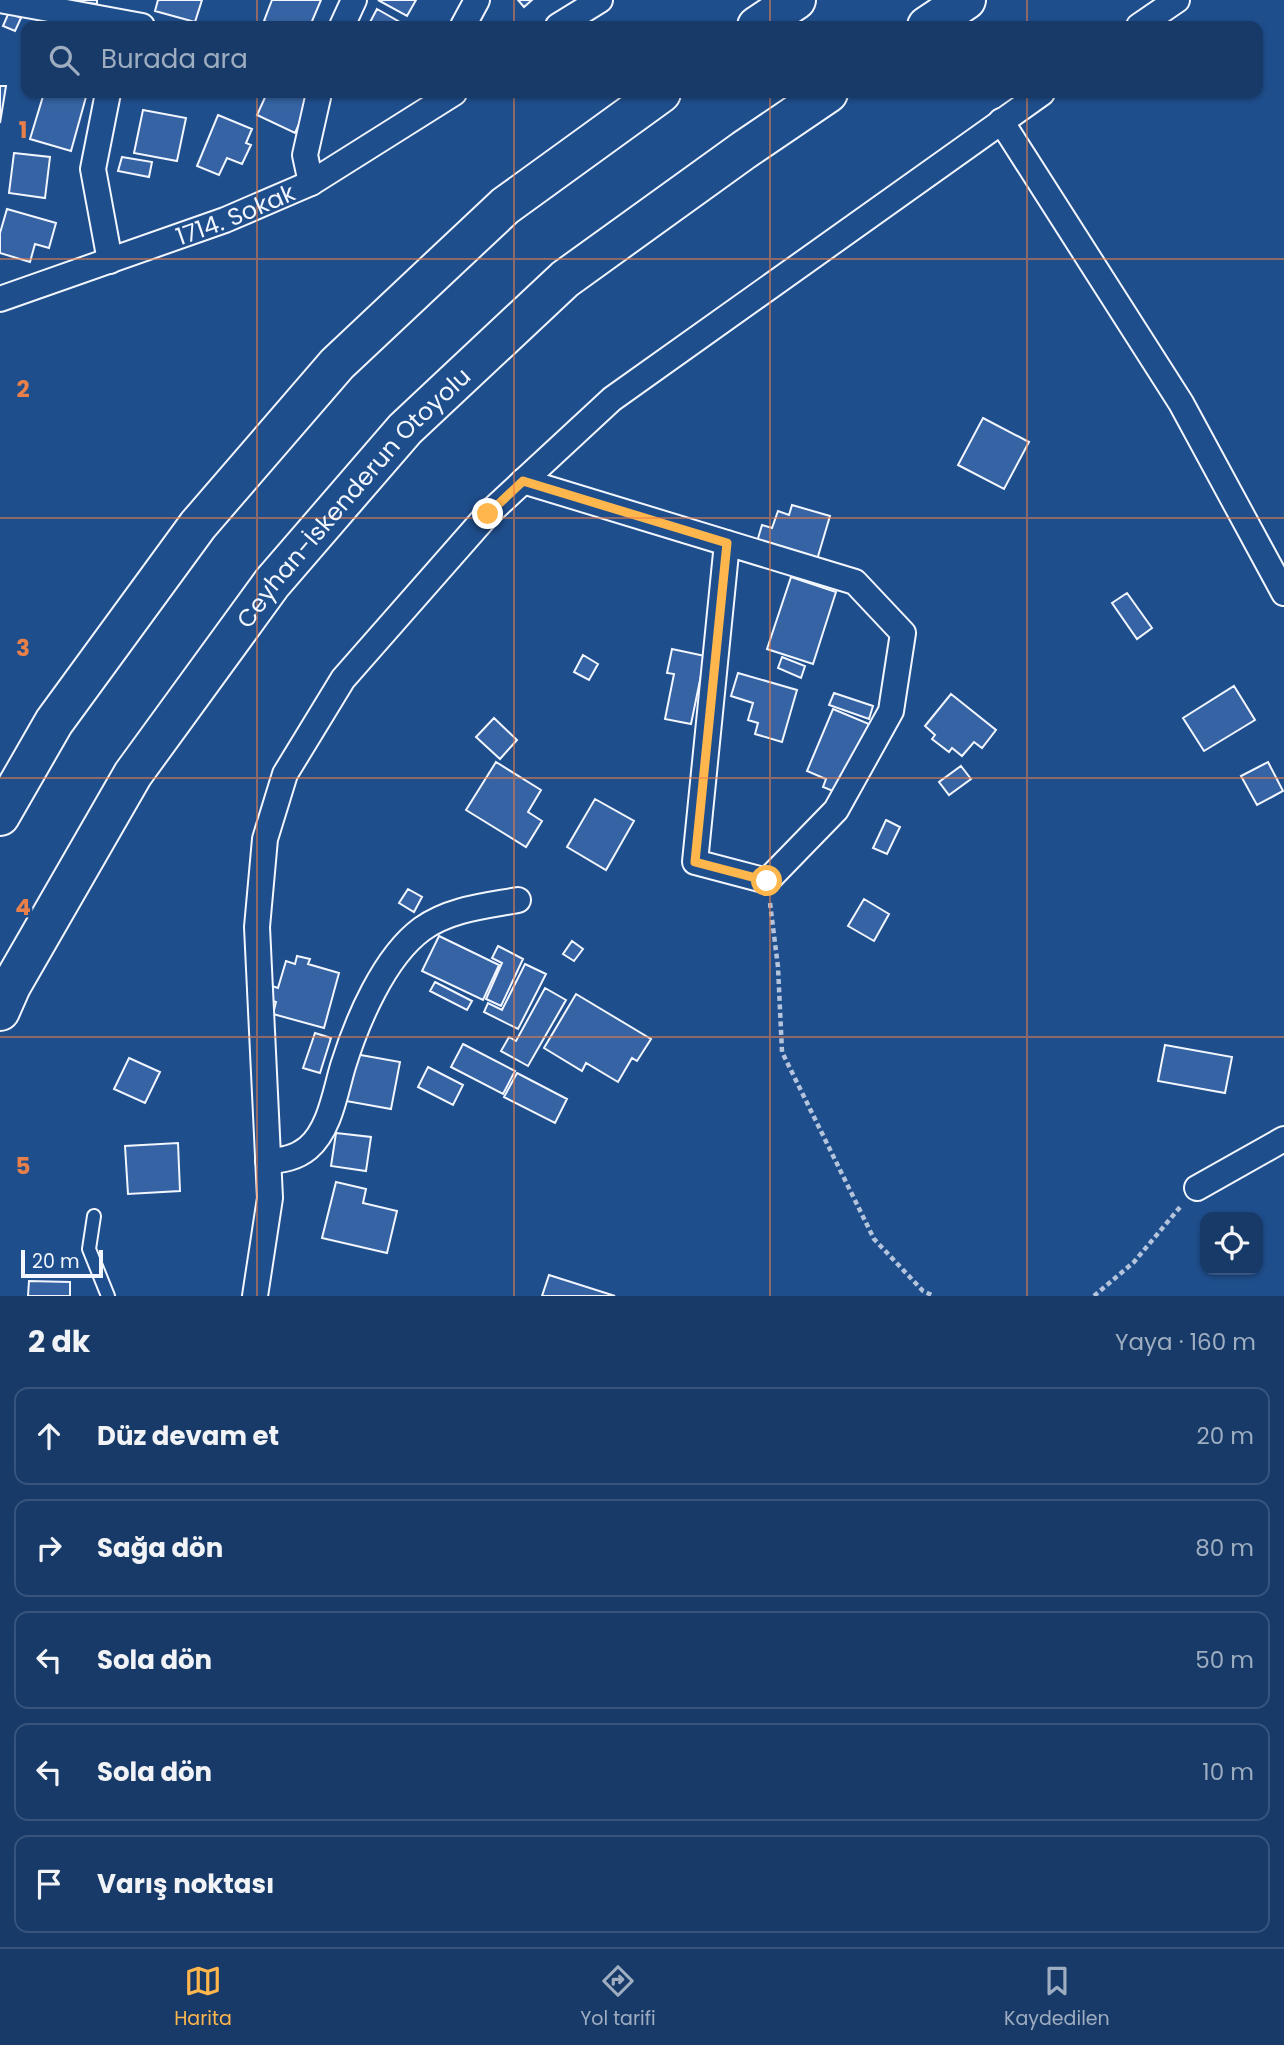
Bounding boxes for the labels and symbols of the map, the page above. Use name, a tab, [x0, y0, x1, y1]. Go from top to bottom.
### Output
text: 1	[19, 114, 27, 146]
street label: 1714. Sokak	[171, 175, 300, 253]
street label: Ceyhan-İskenderun Otoyolu	[228, 360, 477, 634]
text: 2	[16, 373, 30, 405]
route end	[472, 498, 503, 529]
text: 3	[16, 632, 30, 664]
route start	[751, 865, 782, 896]
text: 4	[15, 891, 31, 923]
text: 5	[16, 1150, 30, 1182]
scale bar	[21, 1247, 103, 1279]

